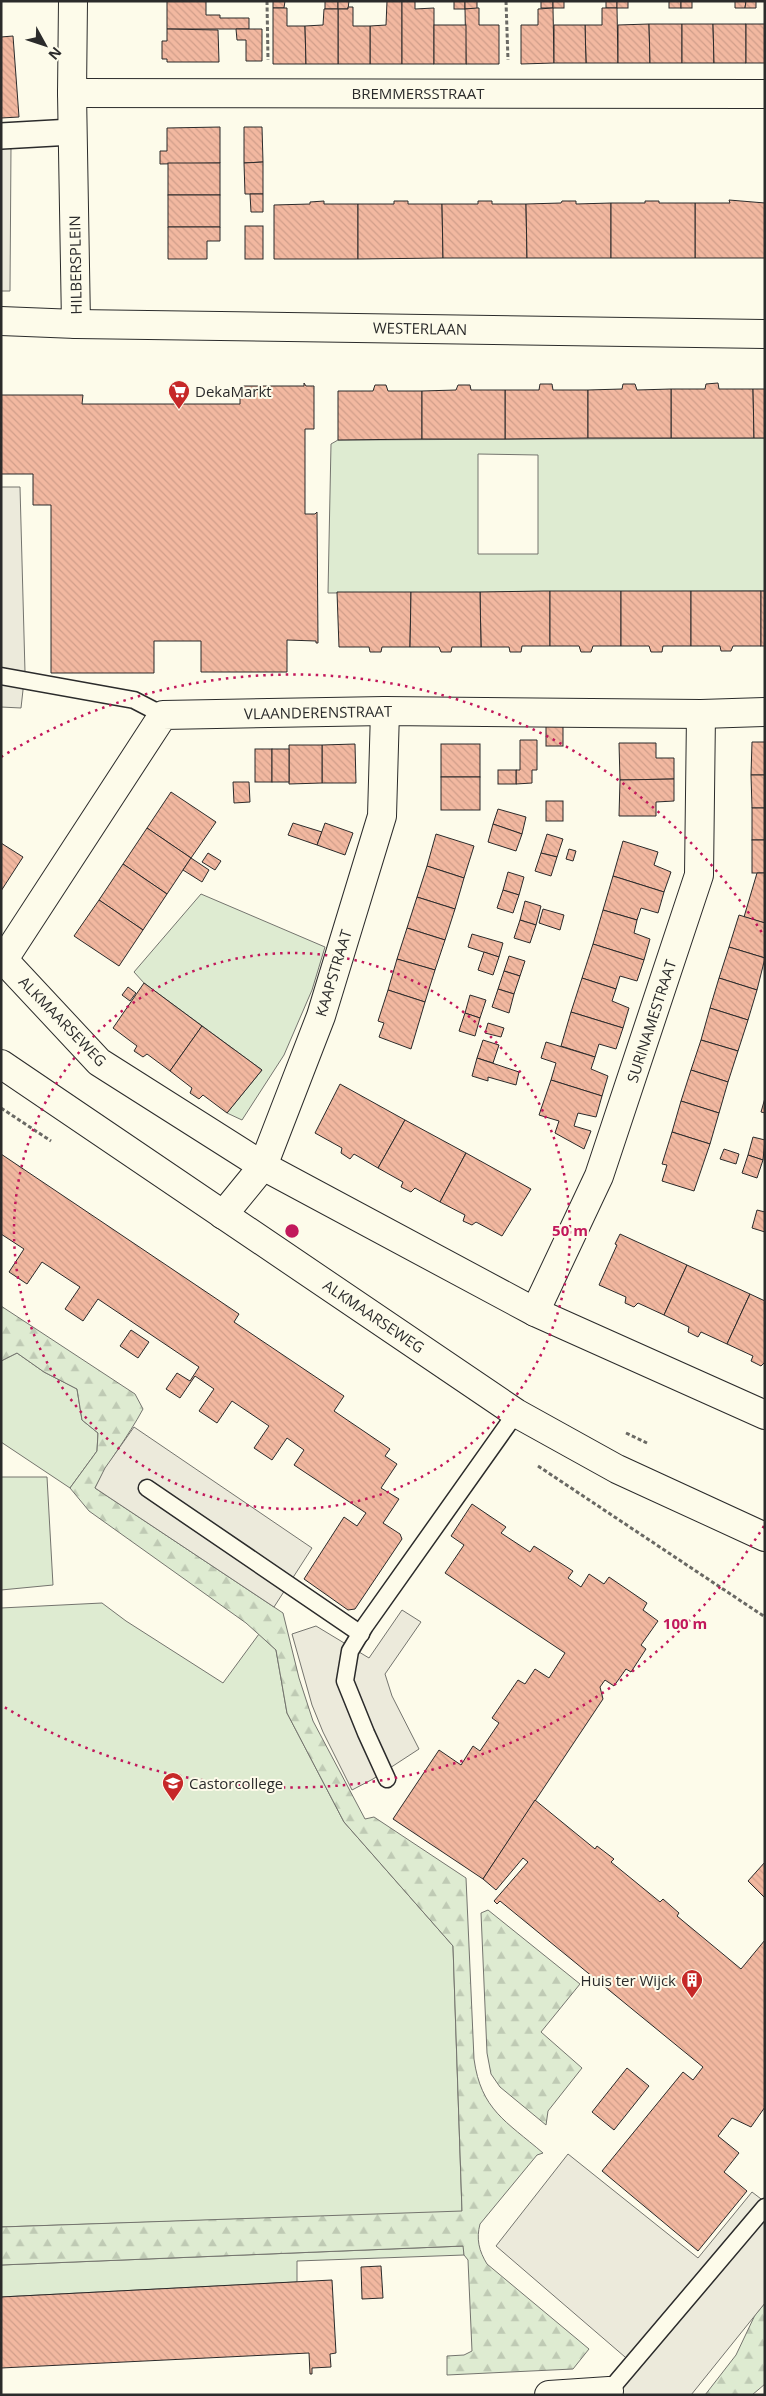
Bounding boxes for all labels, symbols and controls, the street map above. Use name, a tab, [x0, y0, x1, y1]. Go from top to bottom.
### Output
north arrow	[20, 20, 70, 70]
text: N	[44, 43, 66, 64]
street label: BREMMERSSTRAAT	[351, 83, 485, 103]
street label: HILBERSPLEIN	[64, 215, 86, 315]
street label: WESTERLAAN	[373, 317, 467, 339]
supermarket icon: DekaMarkt	[167, 379, 191, 410]
place label: DekaMarkt	[195, 381, 272, 401]
street label: VLAANDERENSTRAAT	[244, 701, 393, 723]
street label: KAAPSTRAAT	[310, 926, 356, 1019]
street label: SURINAMESTRAAT	[622, 956, 681, 1085]
street label: ALKMAARSEWEG	[15, 972, 111, 1070]
text: 50 m	[552, 1220, 588, 1240]
centre of rings	[283, 1222, 301, 1240]
street label: ALKMAARSEWEG	[320, 1275, 428, 1357]
text: 100 m	[663, 1613, 707, 1633]
school or university icon: Castorcollege	[161, 1771, 185, 1802]
place label: Castorcollege	[189, 1773, 283, 1793]
building icon: Huis ter Wijck	[680, 1968, 704, 1999]
place label: Huis ter Wijck	[581, 1970, 676, 1990]

